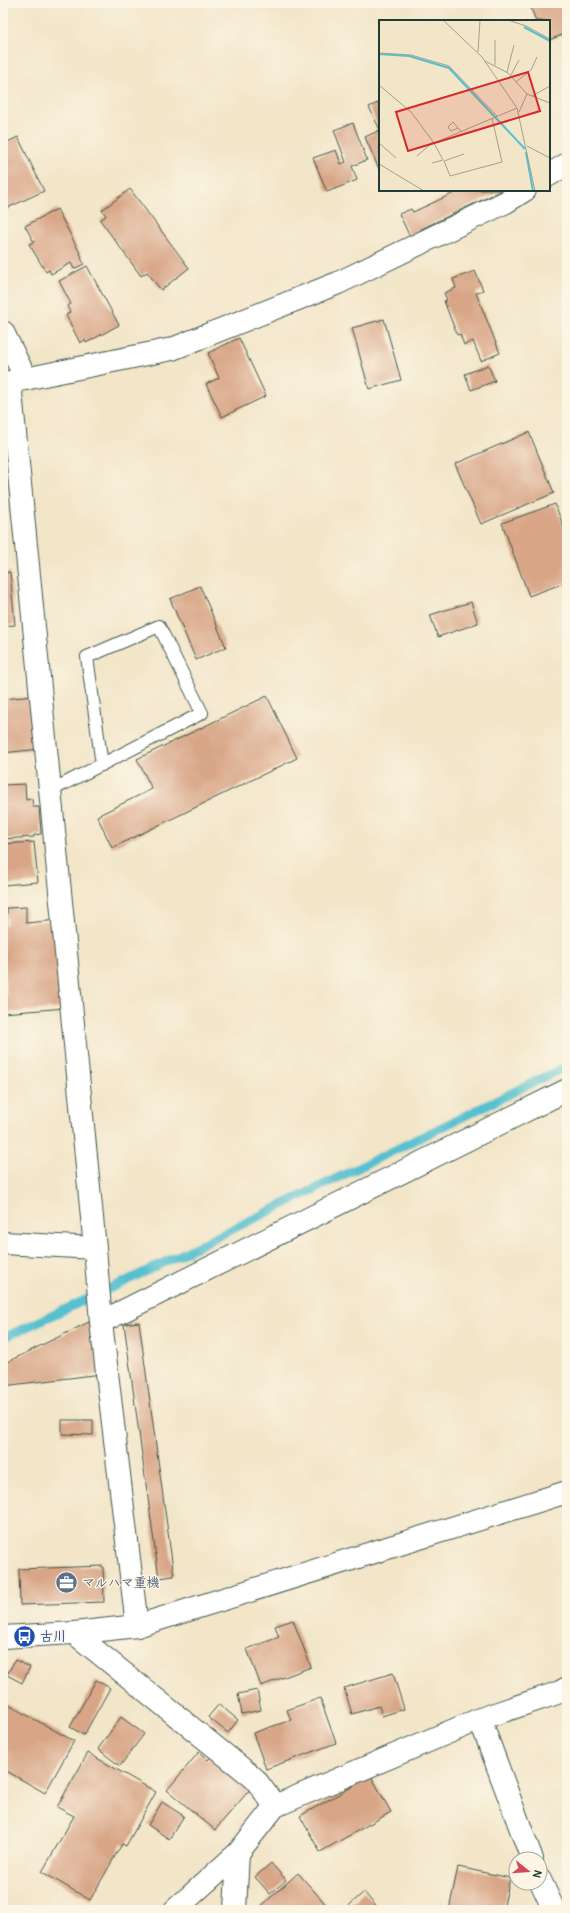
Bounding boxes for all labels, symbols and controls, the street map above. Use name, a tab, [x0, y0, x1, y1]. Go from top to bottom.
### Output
inset map	[379, 20, 550, 191]
office icon: マルハマ重機	[53, 1570, 79, 1596]
place label: マルハマ重機	[82, 1575, 160, 1591]
bus stop icon: 古川	[11, 1624, 37, 1650]
place label: 古川	[40, 1629, 66, 1645]
north arrow	[508, 1851, 548, 1891]
text: N	[530, 1868, 544, 1880]

